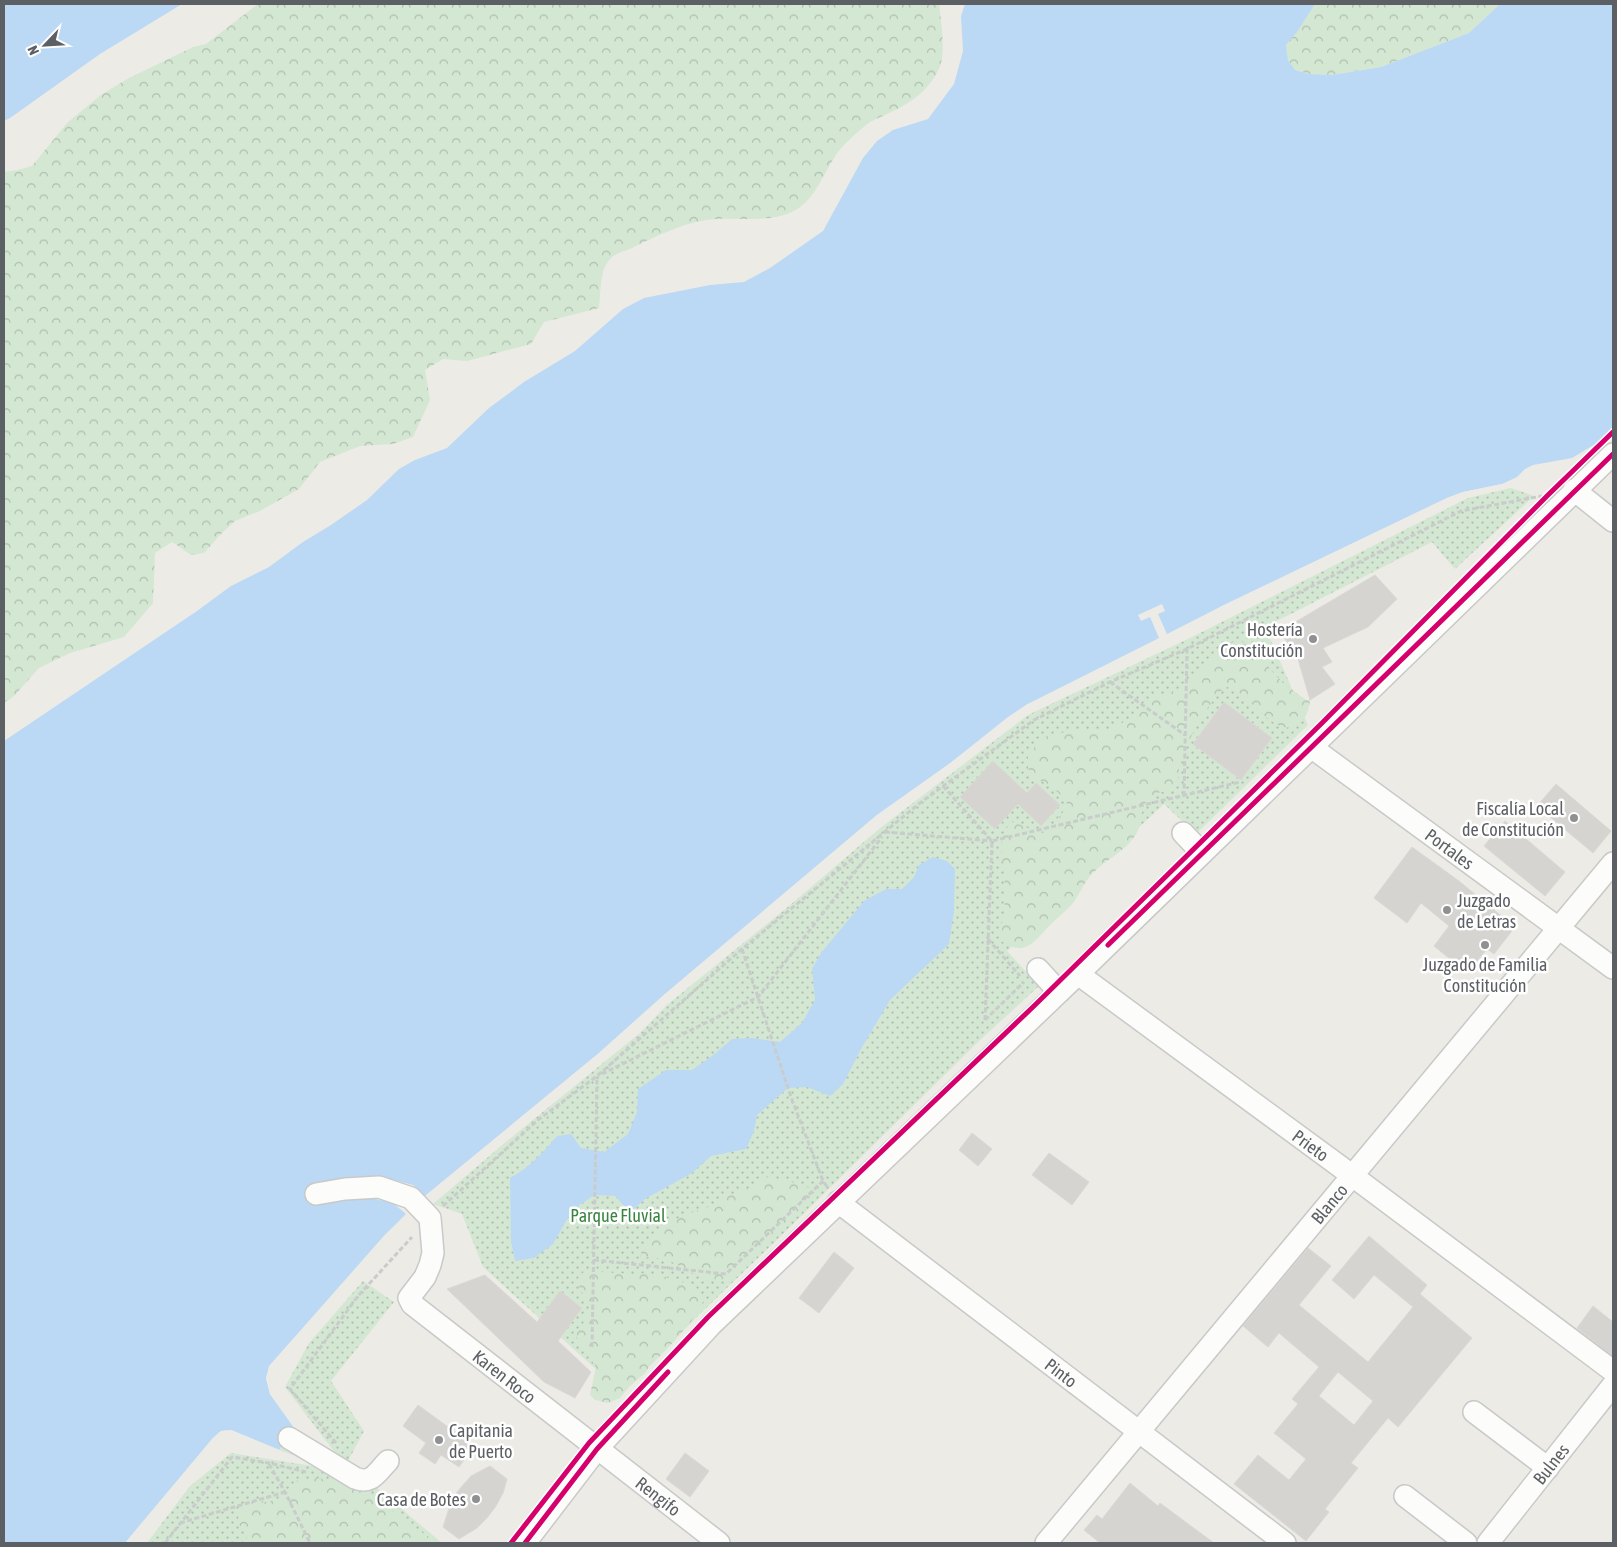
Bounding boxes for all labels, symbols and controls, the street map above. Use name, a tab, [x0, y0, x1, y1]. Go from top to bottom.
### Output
north arrow	[20, 20, 70, 70]
text: N	[24, 43, 42, 58]
place label: Hostería Constitución	[1220, 619, 1303, 661]
marker: Hostería Constitución	[1307, 633, 1319, 645]
place label: Fiscalía Local de Constitución	[1462, 798, 1564, 840]
marker: Fiscalía Local de Constitución	[1568, 812, 1580, 824]
street label: Portales	[1421, 824, 1478, 873]
place label: Juzgado de Letras	[1457, 890, 1516, 932]
marker: Juzgado de Letras	[1441, 904, 1453, 916]
marker: Juzgado de Familia Constitución	[1479, 939, 1491, 951]
place label: Juzgado de Familia Constitución	[1423, 954, 1547, 996]
street label: Prieto	[1289, 1125, 1333, 1165]
street label: Blanco	[1306, 1179, 1352, 1228]
park label: Parque Fluvial	[570, 1205, 666, 1226]
street label: Karen Roco	[469, 1345, 540, 1407]
street label: Pinto	[1041, 1354, 1082, 1391]
place label: Capitania de Puerto	[449, 1420, 513, 1462]
marker: Capitania de Puerto	[433, 1434, 445, 1446]
street label: Bulnes	[1528, 1440, 1573, 1488]
street label: Rengifo	[632, 1472, 685, 1520]
place label: Casa de Botes	[377, 1489, 466, 1510]
marker: Casa de Botes	[470, 1493, 482, 1505]

